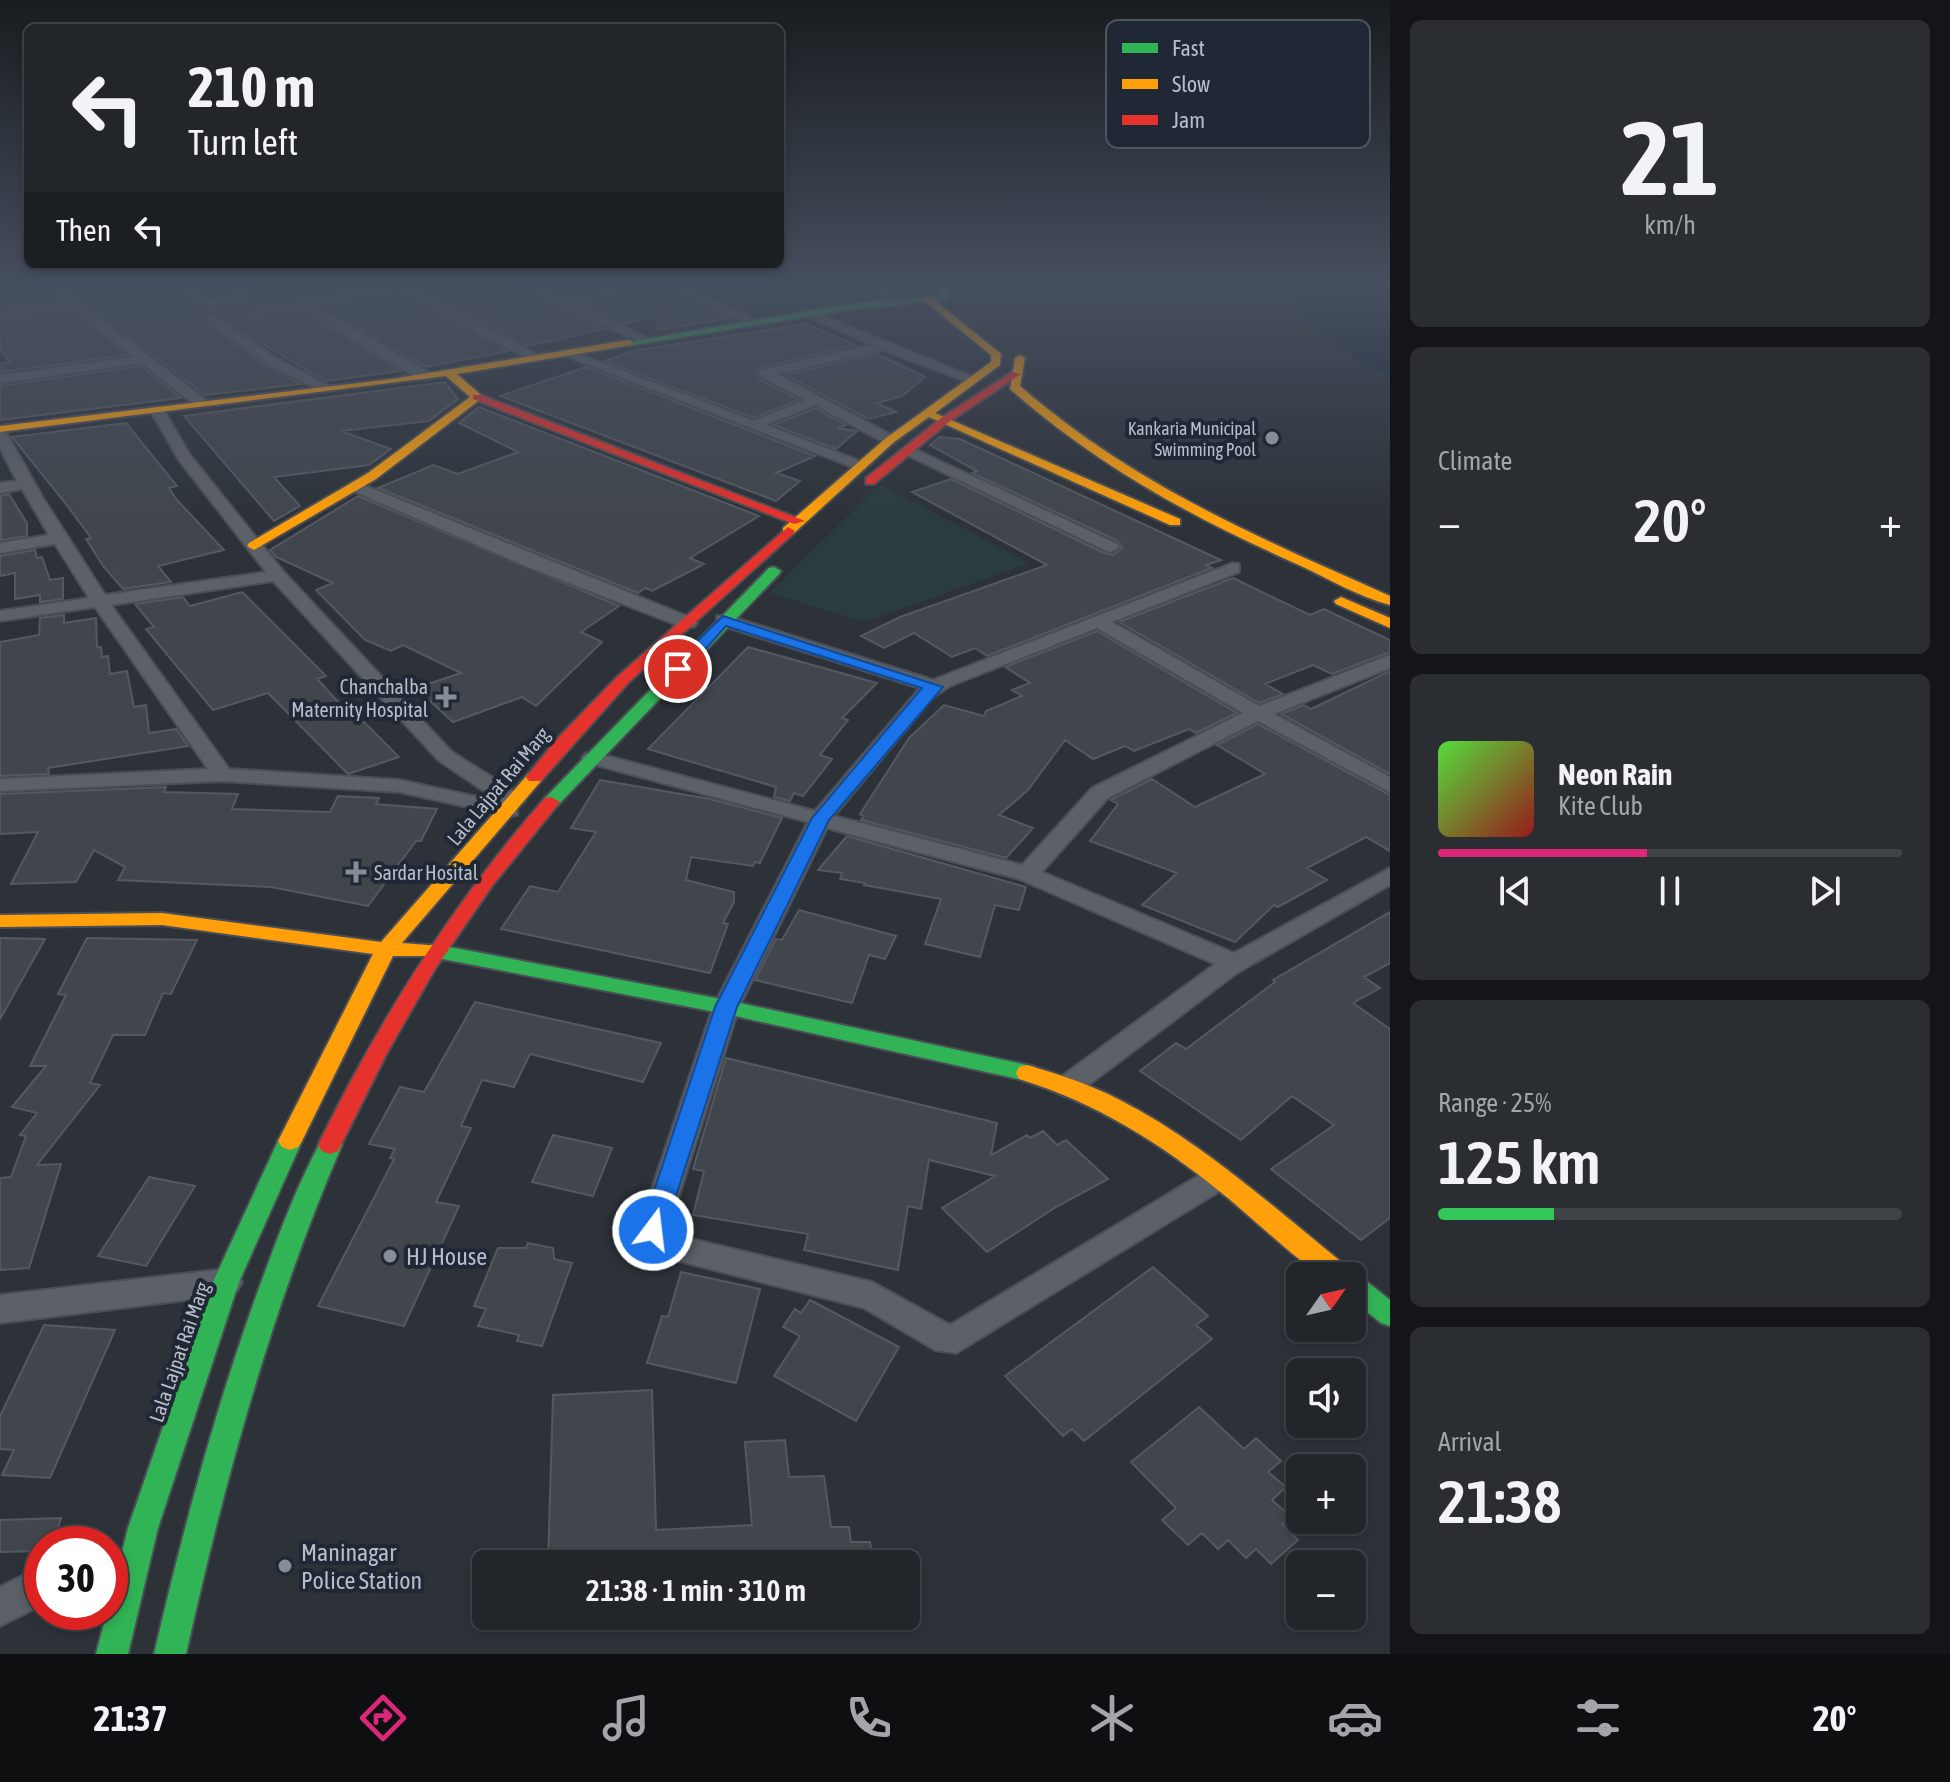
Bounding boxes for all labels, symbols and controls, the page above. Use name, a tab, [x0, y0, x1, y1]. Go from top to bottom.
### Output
legend	[1106, 20, 1370, 148]
text: Fast	[1172, 35, 1205, 61]
text: 210 m	[188, 55, 315, 119]
icon: left	[56, 56, 160, 160]
text: Slow	[1172, 71, 1210, 97]
text: 21	[1621, 98, 1719, 217]
text: Jam	[1172, 107, 1205, 133]
text: Turn left	[188, 121, 298, 163]
icon: left	[127, 208, 171, 252]
text: km/h	[1644, 210, 1696, 240]
text: Then	[56, 213, 111, 247]
place label: Kankaria Municipal Swimming Pool	[1128, 418, 1256, 460]
marker: Kankaria Municipal Swimming Pool	[1263, 429, 1281, 447]
text: Climate	[1438, 446, 1512, 476]
text: 20°	[1634, 486, 1706, 555]
text: −	[1438, 496, 1461, 546]
text: +	[1879, 496, 1902, 546]
pin	[644, 635, 712, 703]
icon: arrive	[656, 647, 700, 691]
place label: Chanchalba Maternity Hospital	[291, 675, 429, 721]
marker: Chanchalba Maternity Hospital	[435, 686, 457, 708]
street label: Lala Lajpat Rai Marg	[442, 722, 554, 850]
text: Neon Rain	[1558, 757, 1672, 791]
text: Kite Club	[1558, 791, 1643, 821]
marker: Sardar Hosital	[345, 861, 367, 883]
place label: Sardar Hosital	[374, 861, 479, 884]
icon: previous	[1493, 869, 1537, 913]
icon: pause	[1648, 869, 1692, 913]
icon: next	[1803, 869, 1847, 913]
text: Range · 25%	[1438, 1088, 1551, 1118]
text: 125 km	[1438, 1128, 1600, 1197]
position arrow	[611, 1188, 695, 1272]
place label: HJ House	[406, 1243, 487, 1270]
marker: HJ House	[381, 1247, 399, 1265]
north arrow	[1286, 1262, 1366, 1342]
map controls	[1286, 1262, 1366, 1630]
street label: Lala Lajpat Rai Marg	[144, 1279, 214, 1425]
button: sound	[1286, 1358, 1366, 1438]
text: Arrival	[1438, 1427, 1502, 1457]
button: +	[1286, 1454, 1366, 1534]
text: 21:38	[1438, 1467, 1561, 1536]
speed limit sign: 30	[24, 1526, 128, 1630]
place label: Maninagar Police Station	[301, 1539, 422, 1594]
button: −	[1286, 1550, 1366, 1630]
marker: Maninagar Police Station	[276, 1557, 294, 1575]
text: 21:38 · 1 min · 310 m	[586, 1573, 806, 1607]
icon: directions	[355, 1690, 411, 1746]
icon: music	[598, 1690, 654, 1746]
icon: phone	[841, 1690, 897, 1746]
icon: climate	[1084, 1690, 1140, 1746]
icon: car	[1327, 1690, 1383, 1746]
icon: filters	[1570, 1690, 1626, 1746]
text: 21:37	[94, 1697, 168, 1739]
text: 20°	[1813, 1697, 1856, 1739]

